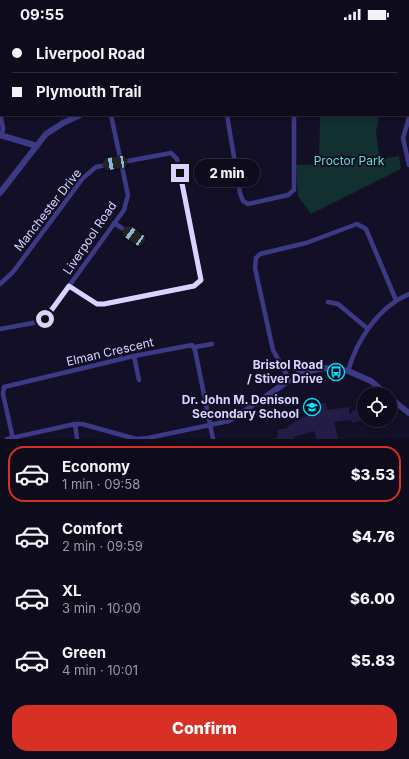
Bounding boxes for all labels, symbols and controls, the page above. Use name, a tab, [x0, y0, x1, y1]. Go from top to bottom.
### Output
text: 09:55	[20, 5, 64, 24]
text: Liverpool Road	[36, 44, 145, 63]
text: Plymouth Trail	[36, 82, 142, 101]
park label: Proctor Park	[314, 153, 385, 168]
car	[102, 155, 128, 171]
callout: 2 min	[194, 159, 260, 187]
route end	[171, 164, 189, 182]
text: 2 min	[209, 165, 245, 181]
street label: Manchester Drive	[11, 166, 84, 254]
street label: Liverpool Road	[60, 198, 120, 277]
car	[121, 224, 147, 248]
route start	[36, 310, 54, 328]
street label: Elman Crescent	[65, 334, 155, 369]
place label: Bristol Road / Stiver Drive	[247, 357, 323, 386]
bus stop icon: Bristol Road / Stiver Drive	[326, 362, 346, 382]
map controls	[357, 387, 397, 427]
button: locate	[357, 387, 397, 427]
place label: Dr. John M. Denison Secondary School	[182, 392, 299, 421]
school or university icon: Dr. John M. Denison Secondary School	[302, 397, 322, 417]
icon: car	[14, 456, 50, 492]
text: Economy	[62, 457, 130, 476]
text: $3.53	[351, 465, 395, 484]
text: 1 min · 09:58	[62, 476, 140, 492]
icon: car	[14, 518, 50, 554]
text: Comfort	[62, 519, 123, 538]
text: $4.76	[352, 527, 395, 546]
text: 2 min · 09:59	[62, 538, 143, 554]
icon: car	[14, 580, 50, 616]
text: XL	[62, 581, 82, 600]
text: $6.00	[350, 589, 395, 608]
text: 3 min · 10:00	[62, 600, 141, 616]
icon: car	[14, 642, 50, 678]
text: Green	[62, 643, 106, 662]
text: $5.83	[351, 651, 395, 670]
text: 4 min · 10:01	[62, 662, 138, 678]
button: Confirm	[12, 705, 397, 751]

